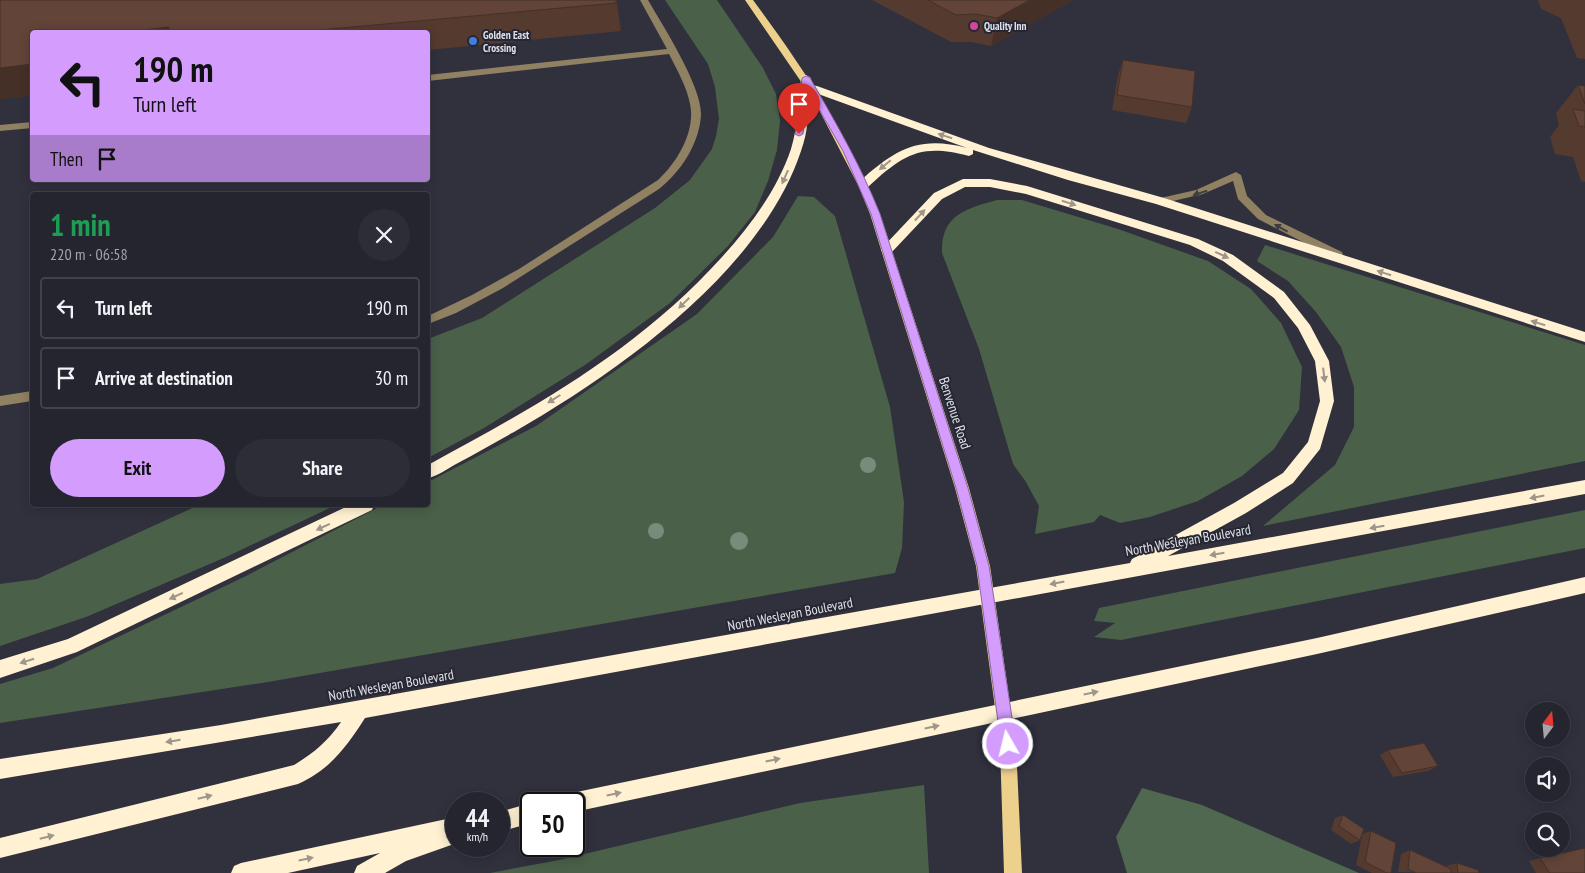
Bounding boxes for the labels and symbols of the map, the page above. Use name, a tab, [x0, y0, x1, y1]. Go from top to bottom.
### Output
place label: Quality Inn	[984, 19, 1027, 33]
marker: Quality Inn	[968, 20, 980, 32]
place label: Golden East Crossing	[483, 28, 530, 55]
marker: Golden East Crossing	[467, 35, 479, 47]
pin	[778, 83, 820, 134]
one-way arrow	[937, 132, 952, 139]
one-way arrow	[878, 160, 891, 171]
one-way arrow	[780, 170, 788, 184]
one-way arrow	[1192, 189, 1207, 197]
one-way arrow	[1062, 199, 1077, 207]
one-way arrow	[914, 209, 926, 221]
one-way arrow	[1273, 224, 1288, 232]
one-way arrow	[1215, 251, 1230, 260]
one-way arrow	[1376, 269, 1391, 276]
one-way arrow	[679, 297, 691, 309]
one-way arrow	[1531, 318, 1546, 326]
one-way arrow	[1320, 367, 1328, 383]
street label: Benvenue Road	[935, 375, 975, 451]
one-way arrow	[548, 395, 561, 404]
one-way arrow	[1529, 493, 1545, 501]
street label: North Wesleyan Boulevard	[1124, 520, 1252, 560]
one-way arrow	[315, 522, 330, 531]
one-way arrow	[1369, 523, 1385, 531]
one-way arrow	[1209, 551, 1225, 559]
one-way arrow	[1050, 579, 1065, 587]
one-way arrow	[169, 593, 183, 601]
street label: North Wesleyan Boulevard	[726, 593, 854, 635]
one-way arrow	[19, 657, 34, 665]
street label: North Wesleyan Boulevard	[327, 665, 455, 705]
one-way arrow	[1084, 689, 1100, 697]
north arrow	[1525, 702, 1570, 748]
position arrow	[981, 717, 1033, 769]
one-way arrow	[925, 723, 940, 731]
one-way arrow	[164, 738, 180, 746]
one-way arrow	[766, 756, 781, 764]
one-way arrow	[607, 789, 623, 797]
speed limit sign: 50	[520, 792, 585, 857]
one-way arrow	[197, 793, 212, 801]
one-way arrow	[40, 833, 55, 841]
one-way arrow	[298, 855, 313, 863]

